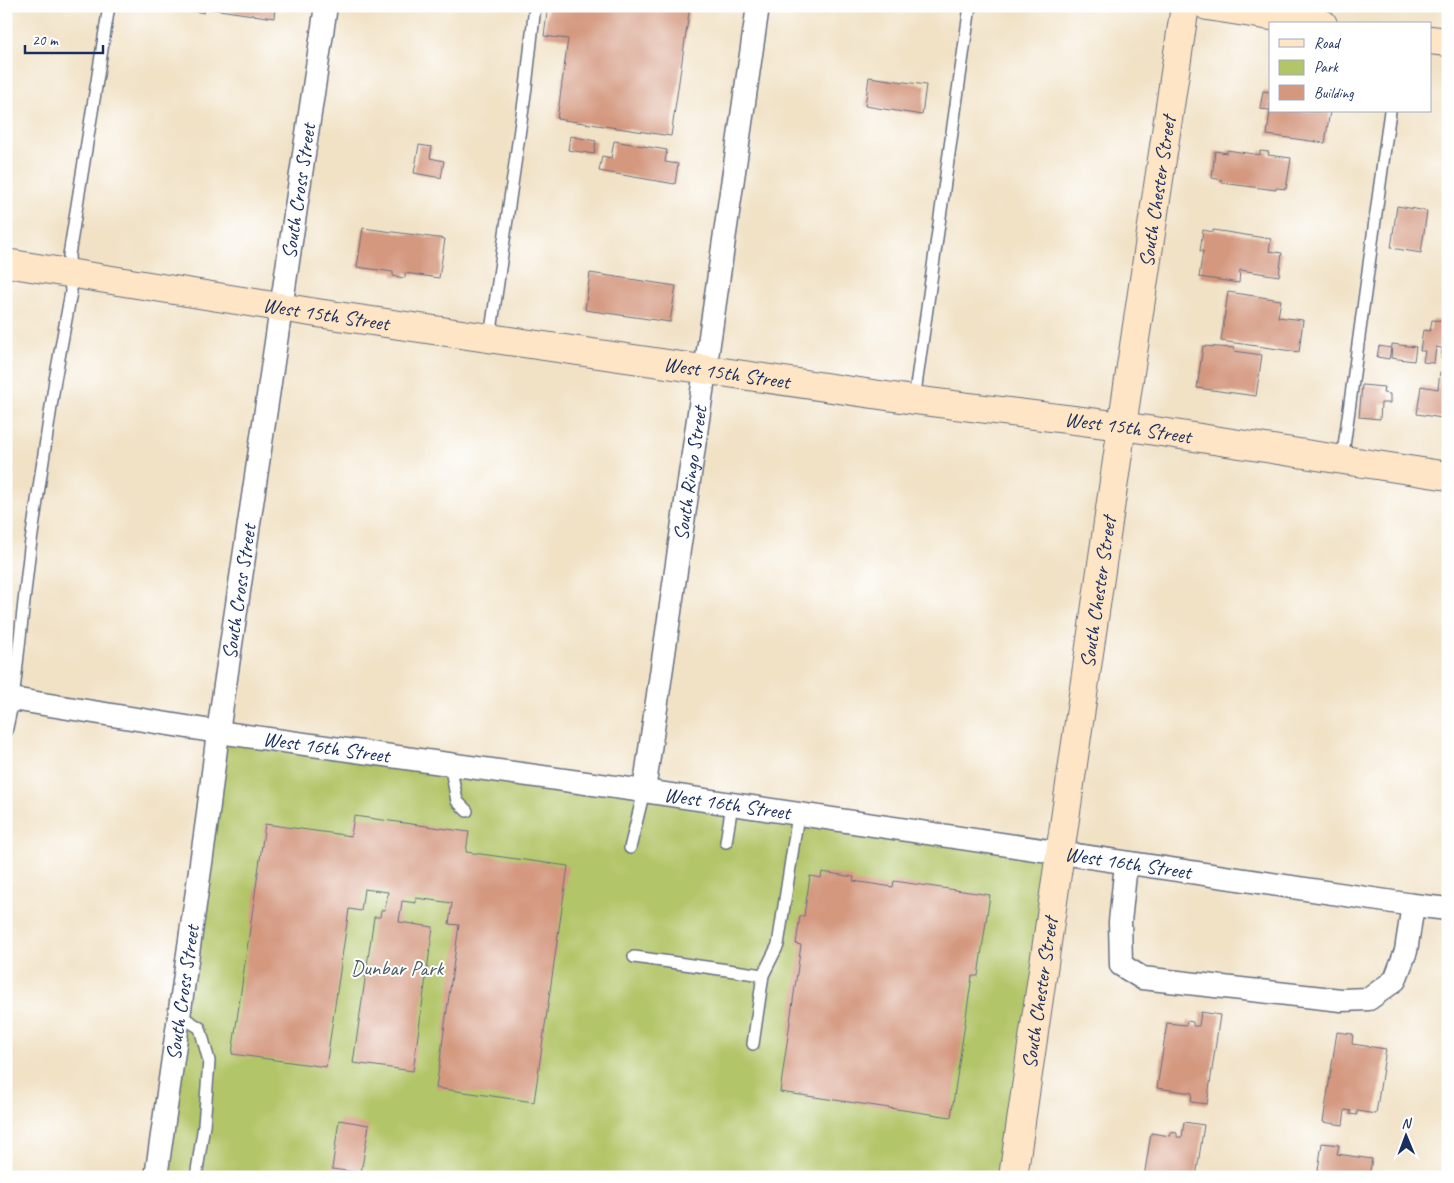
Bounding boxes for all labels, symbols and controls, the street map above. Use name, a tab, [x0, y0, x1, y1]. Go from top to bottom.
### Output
scale bar	[25, 22, 102, 54]
legend	[1269, 22, 1432, 112]
text: 20 m	[32, 31, 59, 50]
text: Road	[1314, 34, 1341, 53]
text: Park	[1314, 58, 1339, 77]
text: Building	[1314, 84, 1354, 103]
street label: South Chester Street	[1133, 111, 1182, 269]
street label: South Cross Street	[276, 120, 322, 261]
street label: West 15th Street	[261, 291, 393, 337]
street label: West 15th Street	[662, 351, 794, 395]
street label: South Ringo Street	[668, 402, 713, 542]
street label: West 15th Street	[1063, 406, 1195, 450]
street label: South Chester Street	[1074, 512, 1122, 670]
street label: South Cross Street	[216, 521, 262, 661]
street label: West 16th Street	[261, 725, 393, 769]
street label: West 16th Street	[662, 781, 794, 826]
street label: West 16th Street	[1063, 841, 1195, 885]
street label: South Chester Street	[1016, 913, 1064, 1070]
street label: South Cross Street	[160, 922, 205, 1062]
park label: Dunbar Park	[351, 955, 444, 981]
north arrow	[1382, 1110, 1432, 1160]
text: N	[1401, 1115, 1413, 1132]

